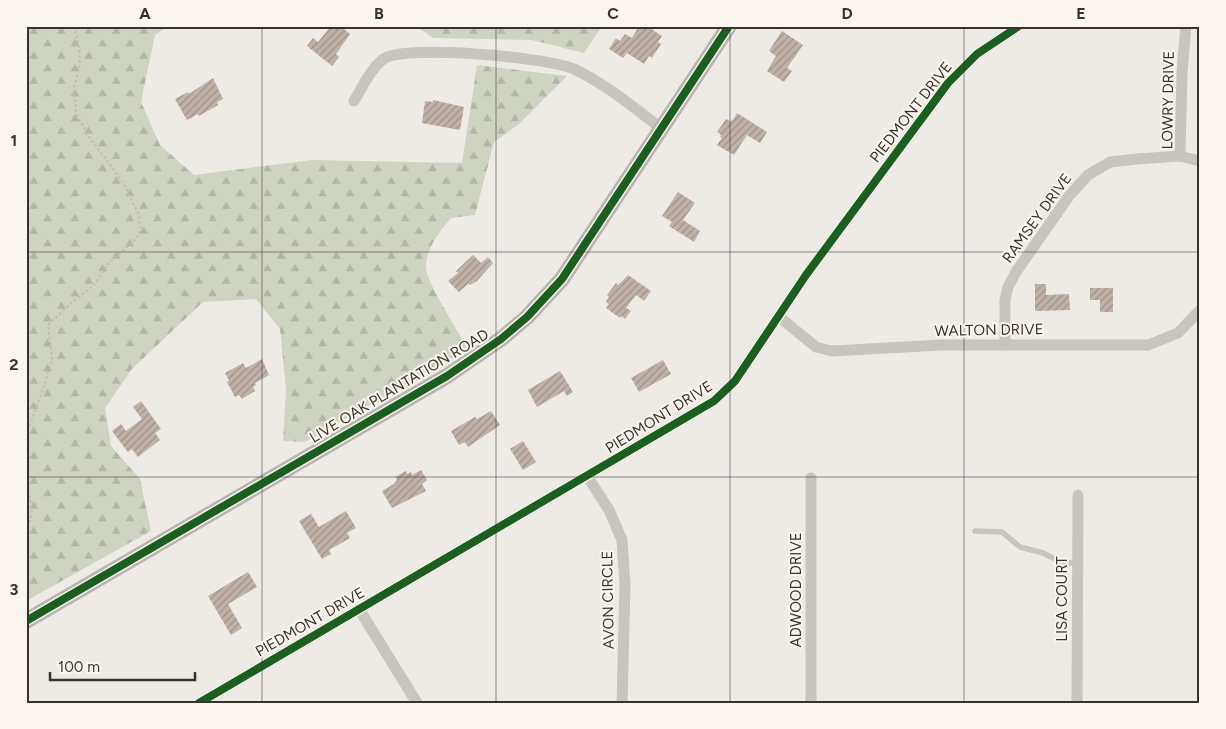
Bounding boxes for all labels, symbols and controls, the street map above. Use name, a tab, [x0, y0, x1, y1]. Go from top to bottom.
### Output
text: A	[139, 4, 151, 23]
text: B	[374, 4, 384, 23]
text: C	[607, 4, 619, 23]
text: D	[841, 4, 853, 23]
text: E	[1076, 4, 1086, 23]
street label: LOWRY DRIVE	[1158, 51, 1178, 149]
street label: PIEDMONT DRIVE	[866, 58, 956, 166]
text: 1	[11, 131, 17, 150]
street label: RAMSEY DRIVE	[999, 170, 1075, 266]
street label: WALTON DRIVE	[934, 320, 1044, 340]
street label: LIVE OAK PLANTATION ROAD	[306, 325, 492, 447]
text: 2	[9, 355, 19, 374]
street label: PIEDMONT DRIVE	[602, 377, 716, 457]
street label: ADWOOD DRIVE	[787, 532, 805, 648]
street label: AVON CIRCLE	[598, 551, 618, 649]
street label: LISA COURT	[1053, 555, 1071, 642]
text: 3	[10, 580, 19, 599]
street label: PIEDMONT DRIVE	[252, 583, 368, 661]
scale bar	[50, 649, 195, 681]
text: 100 m	[58, 658, 100, 676]

